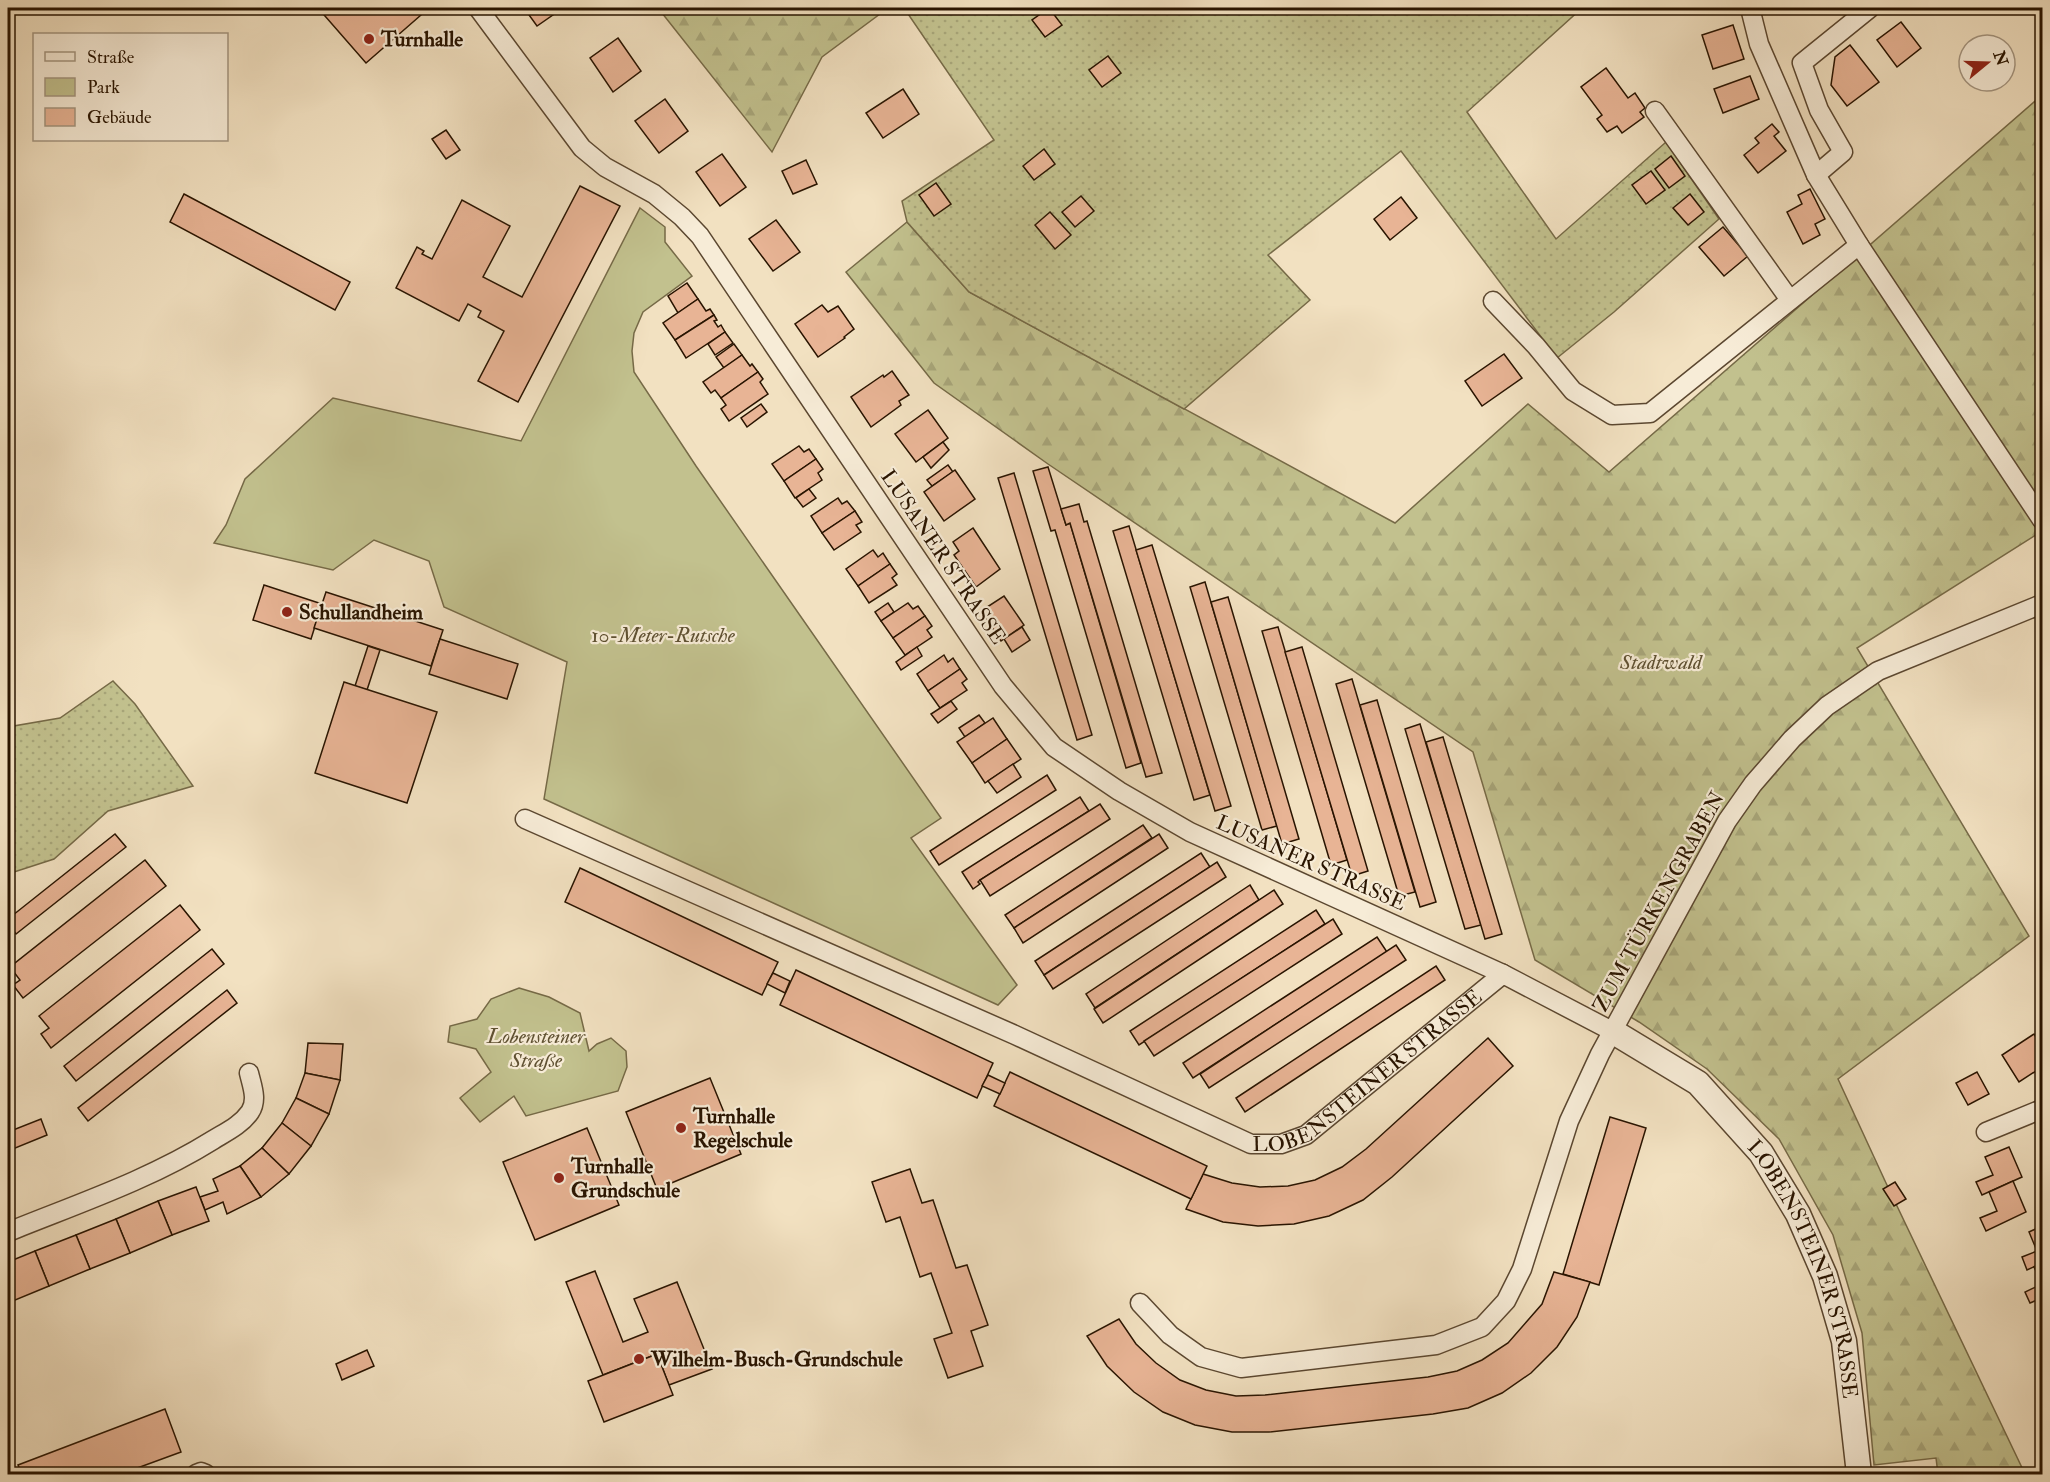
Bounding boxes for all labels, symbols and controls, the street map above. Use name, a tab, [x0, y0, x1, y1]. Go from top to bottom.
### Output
place label: Turnhalle	[380, 26, 463, 53]
marker: Turnhalle	[362, 32, 376, 46]
legend	[33, 33, 228, 141]
north arrow	[1957, 33, 2017, 93]
text: Straße	[87, 46, 135, 69]
text: N	[1988, 47, 2012, 69]
text: Park	[87, 76, 120, 99]
text: Gebäude	[87, 106, 152, 129]
street label: LUSANER STRASSE	[874, 464, 1012, 650]
place label: Schullandheim	[299, 599, 424, 626]
marker: Schullandheim	[280, 605, 294, 619]
park label: 10-Meter-Rutsche	[591, 622, 736, 649]
park label: Stadtwald	[1619, 649, 1703, 676]
street label: ZUM TÜRKENGRABEN	[1587, 787, 1731, 1017]
street label: LUSANER STRASSE	[1212, 809, 1410, 917]
street label: LOBENSTEINER STRASSE	[1252, 983, 1487, 1158]
park label: Lobensteiner Straße	[486, 1023, 586, 1074]
place label: Turnhalle Regelschule	[692, 1103, 793, 1154]
marker: Turnhalle Regelschule	[674, 1121, 688, 1135]
street label: LOBENSTEINER STRASSE	[1742, 1134, 1864, 1400]
place label: Turnhalle Grundschule	[570, 1153, 680, 1204]
marker: Turnhalle Grundschule	[552, 1171, 566, 1185]
place label: Wilhelm-Busch-Grundschule	[650, 1346, 903, 1373]
marker: Wilhelm-Busch-Grundschule	[632, 1352, 646, 1366]

